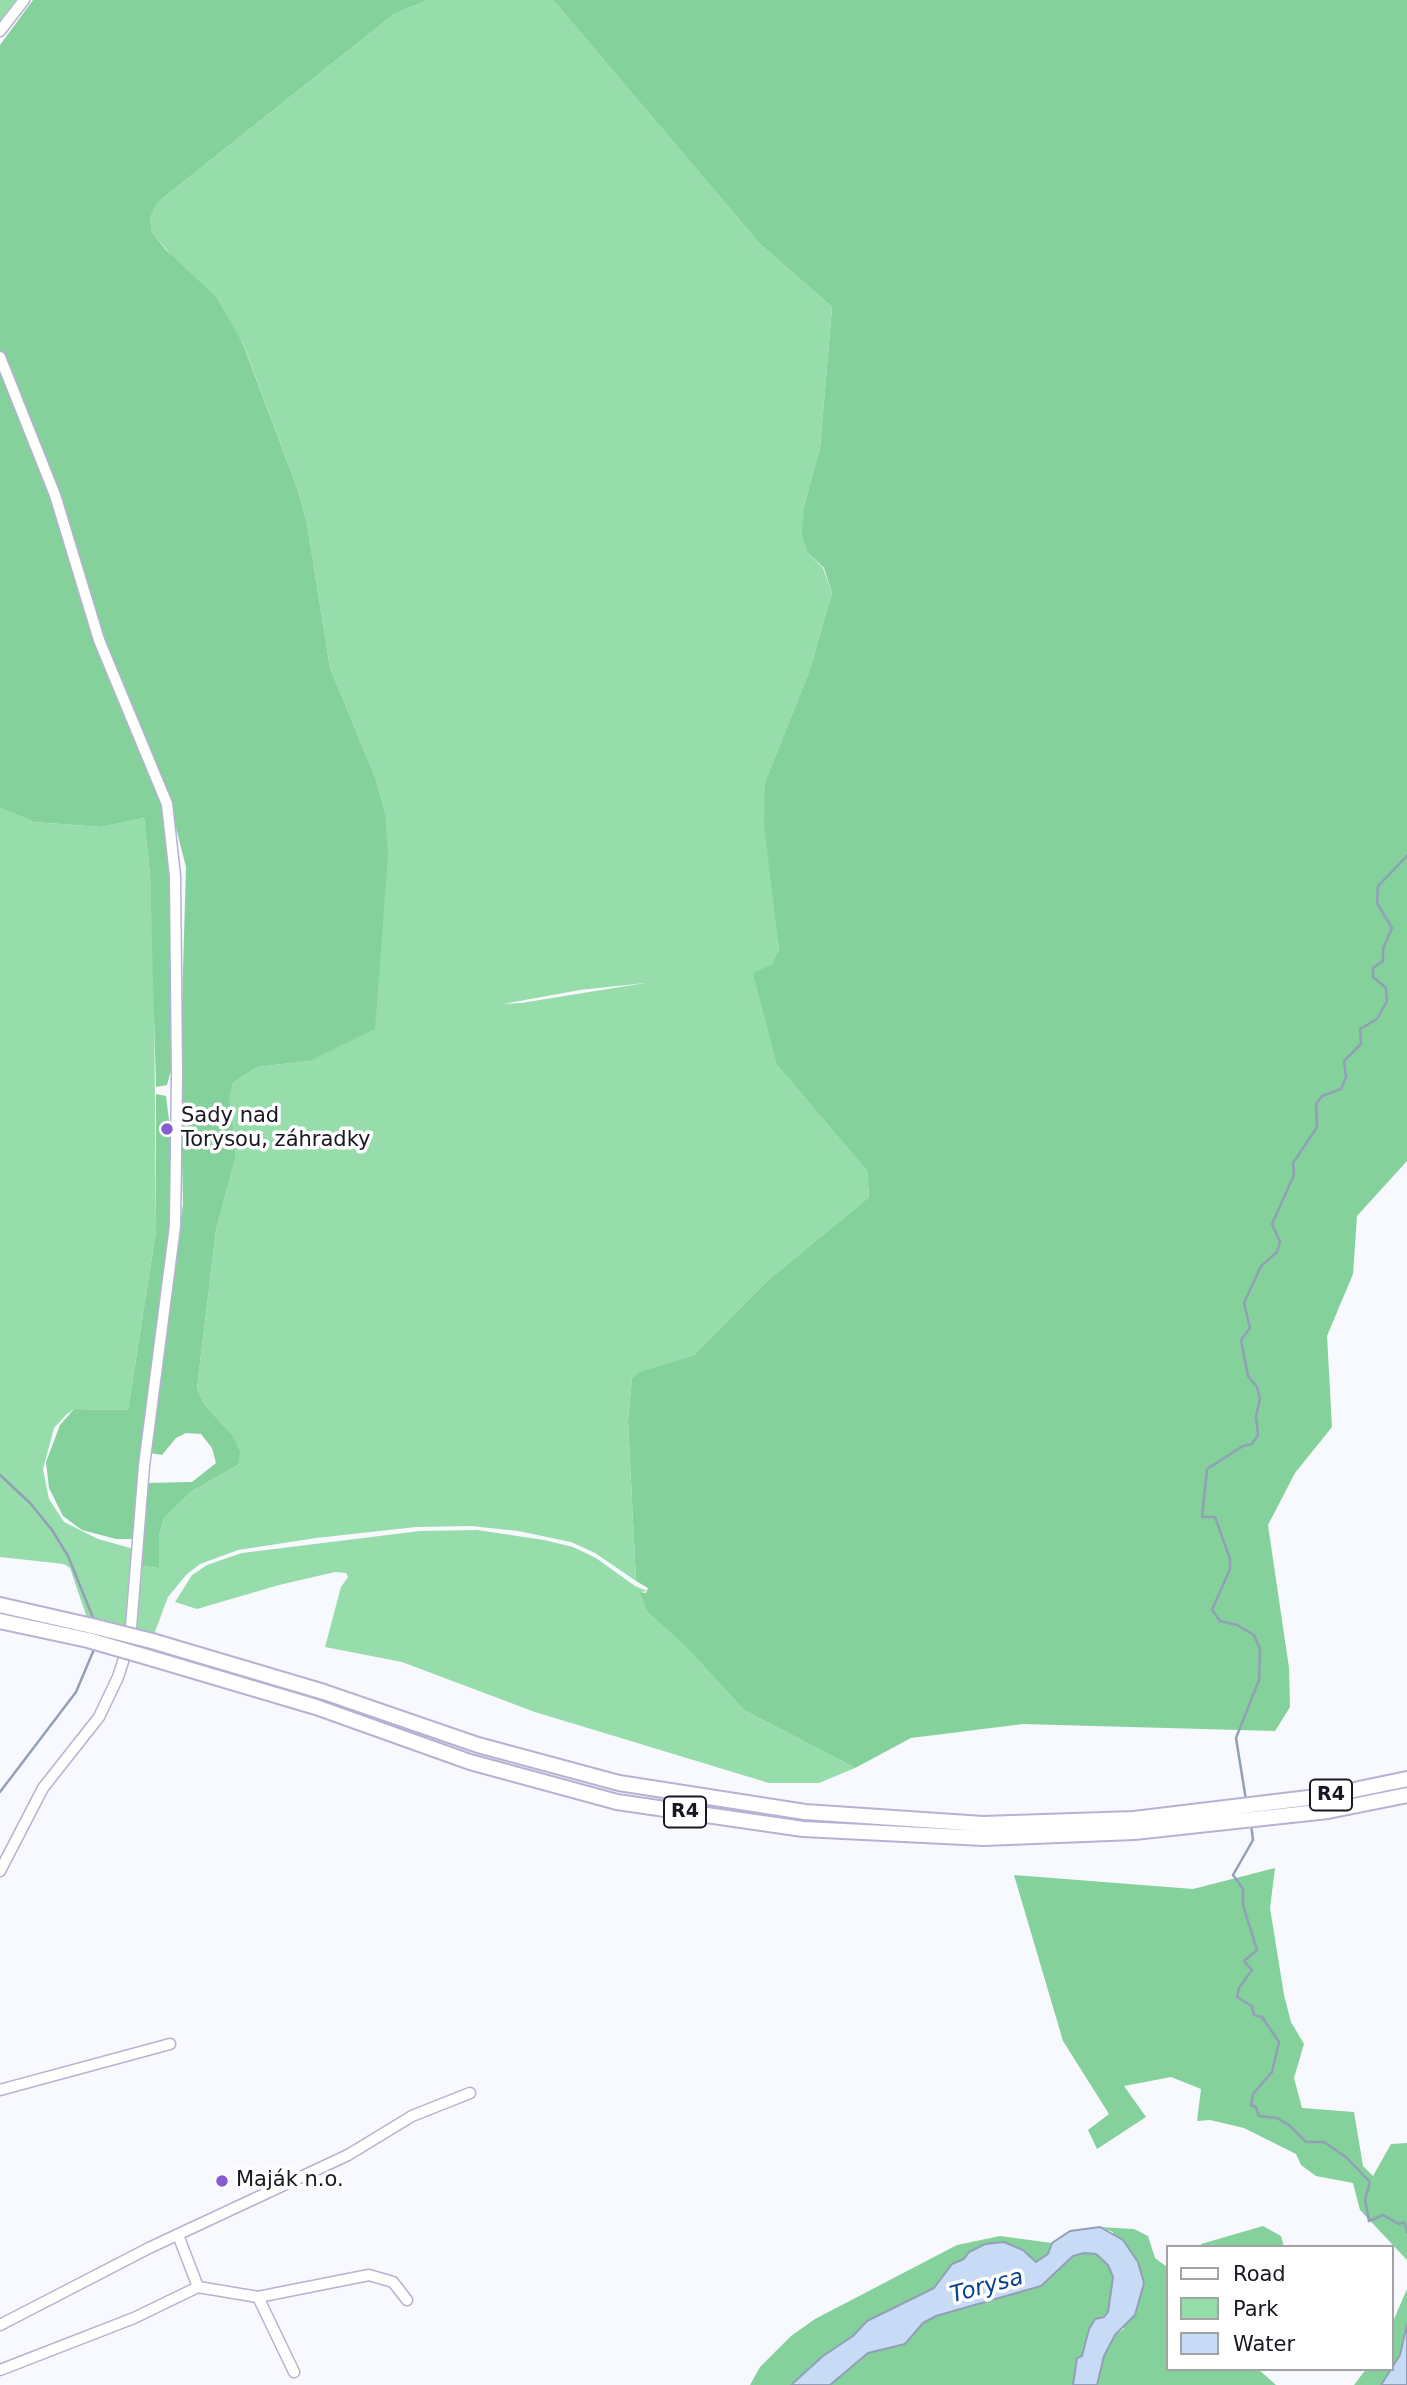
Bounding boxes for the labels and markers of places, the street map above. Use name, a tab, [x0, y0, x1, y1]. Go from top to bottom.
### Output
place label: Sady nad Torysou, záhradky	[181, 1104, 370, 1154]
marker: Sady nad Torysou, záhradky	[159, 1121, 175, 1137]
place label: Maják n.o.	[236, 2168, 344, 2194]
marker: Maják n.o.	[214, 2173, 230, 2189]

